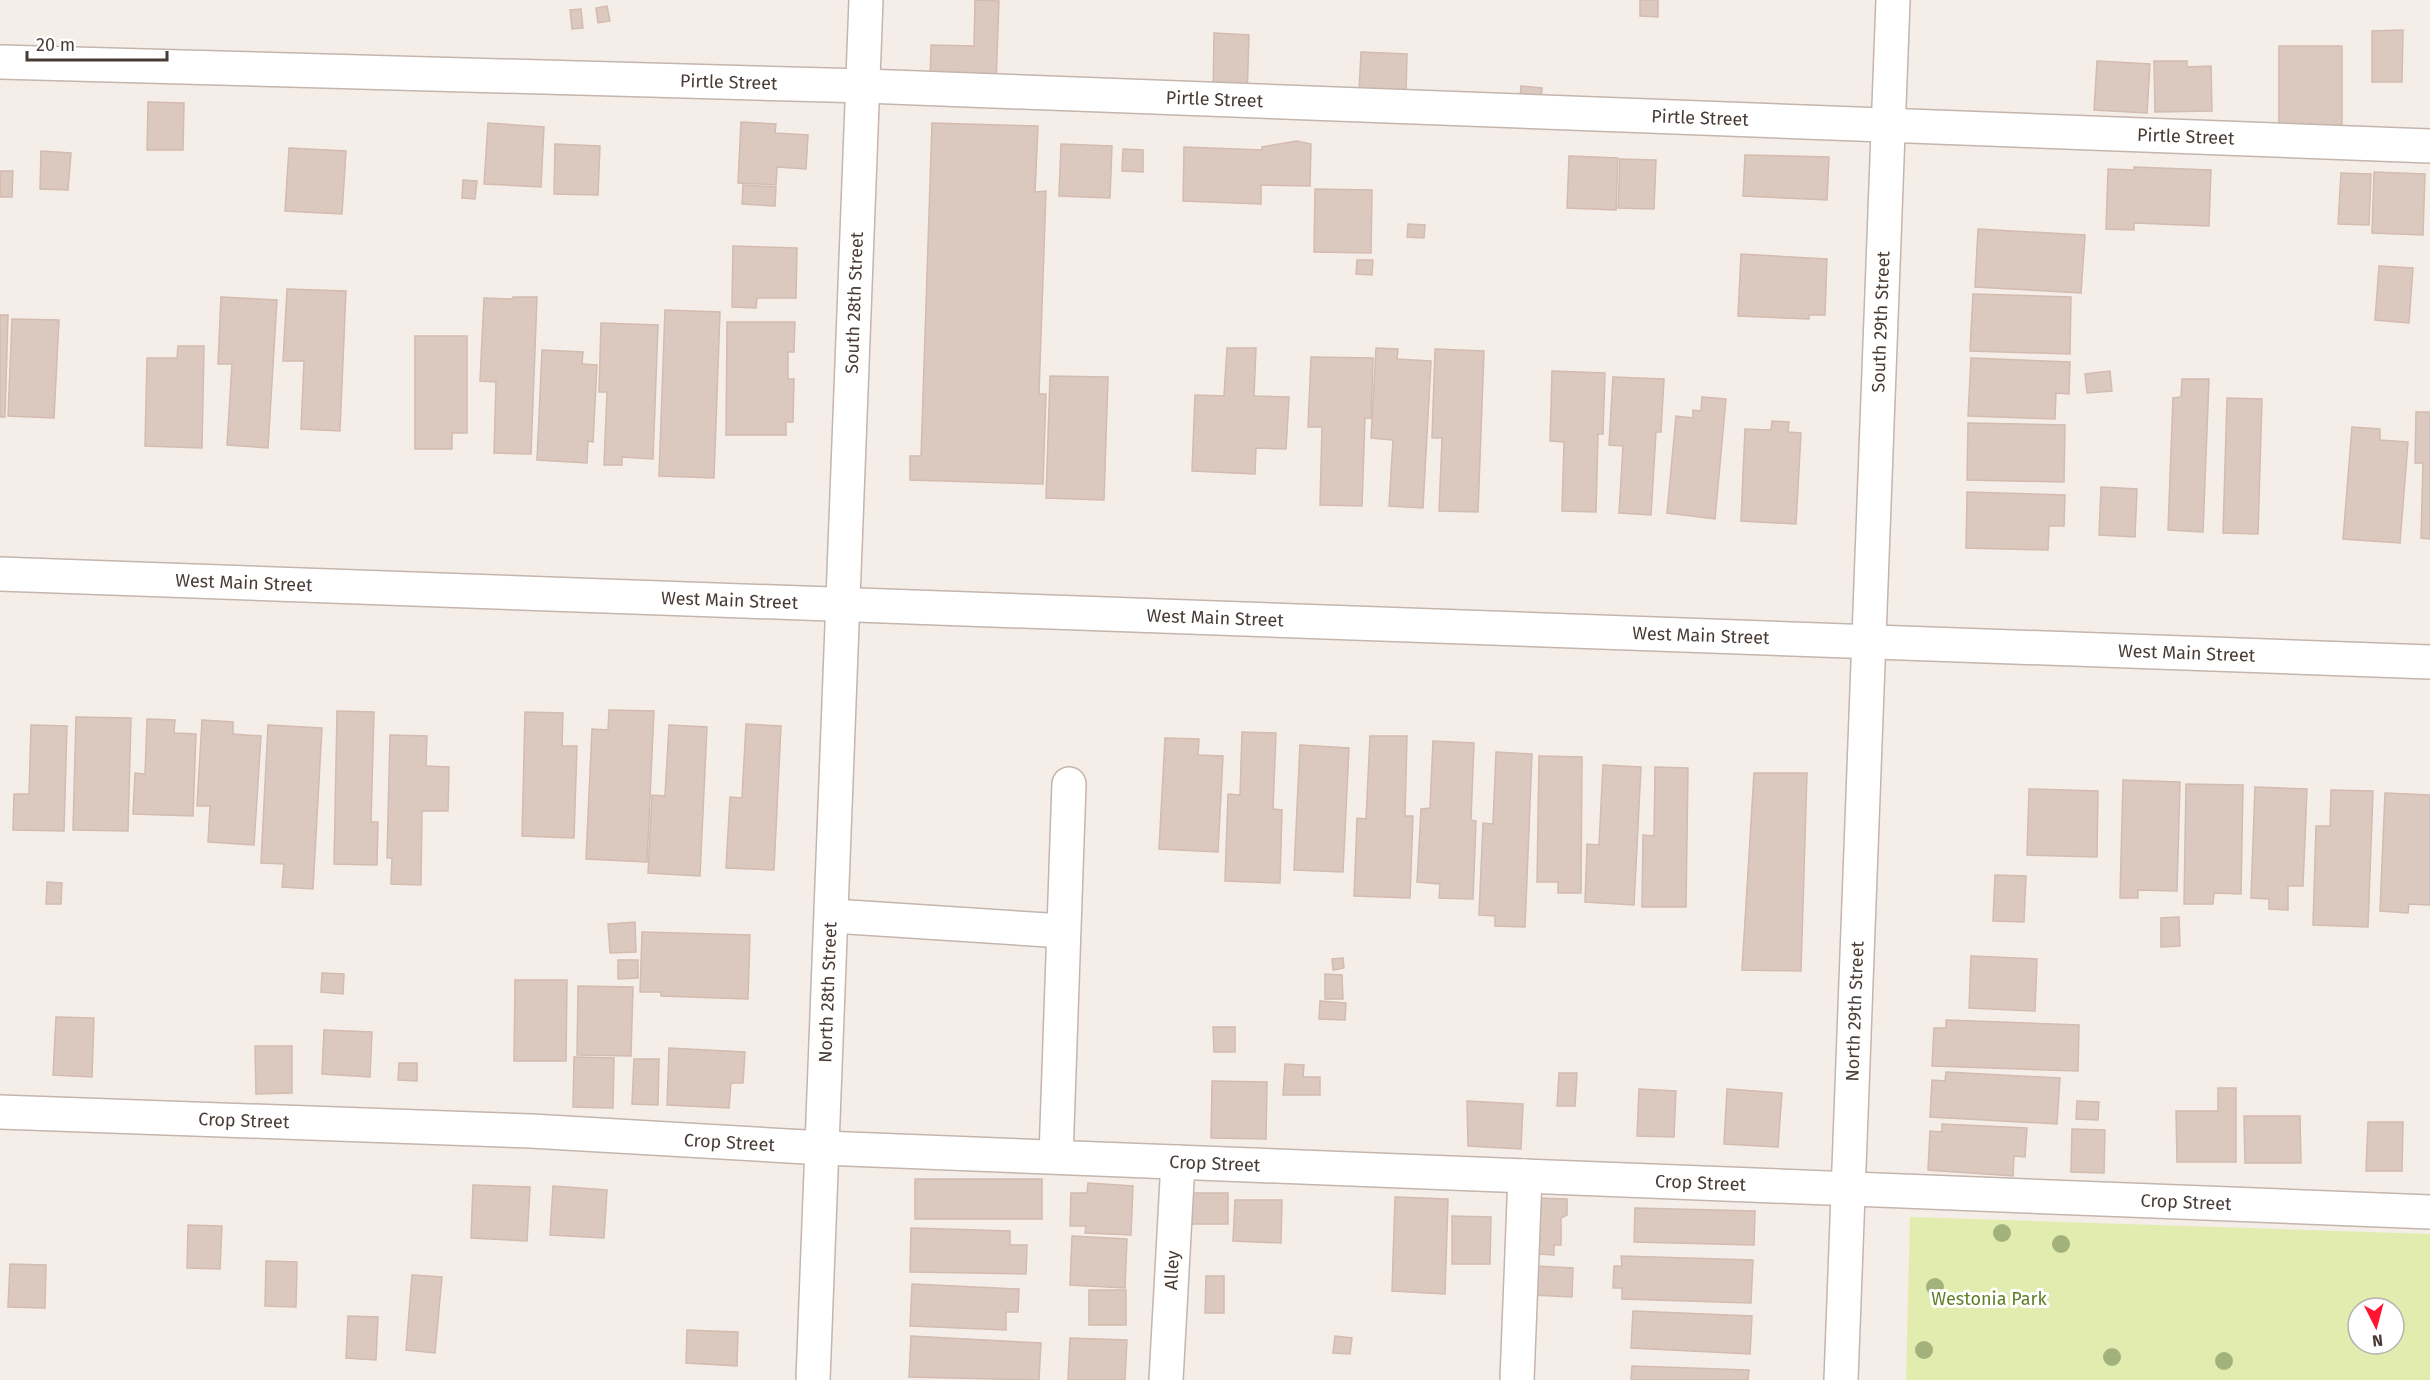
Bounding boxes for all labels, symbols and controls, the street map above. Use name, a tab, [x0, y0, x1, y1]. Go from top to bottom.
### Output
scale bar	[27, 24, 166, 62]
text: 20 m	[36, 34, 75, 56]
street label: Pirtle Street	[680, 70, 778, 95]
street label: Pirtle Street	[1165, 87, 1264, 112]
street label: Pirtle Street	[1651, 105, 1750, 131]
street label: Pirtle Street	[2137, 124, 2235, 150]
street label: South 28th Street	[841, 231, 868, 374]
street label: South 29th Street	[1867, 250, 1895, 393]
street label: West Main Street	[175, 569, 313, 596]
street label: West Main Street	[661, 587, 799, 614]
street label: West Main Street	[1146, 605, 1285, 632]
street label: West Main Street	[1632, 622, 1770, 649]
street label: West Main Street	[2118, 640, 2256, 667]
street label: North 28th Street	[814, 921, 842, 1063]
street label: North 29th Street	[1841, 940, 1869, 1082]
street label: Crop Street	[198, 1108, 290, 1133]
street label: Crop Street	[683, 1129, 776, 1156]
street label: Crop Street	[1169, 1151, 1261, 1176]
street label: Crop Street	[1655, 1170, 1747, 1196]
street label: Crop Street	[2140, 1189, 2233, 1215]
street label: Alley	[1160, 1250, 1184, 1290]
park label: Westonia Park	[1931, 1288, 2047, 1310]
north arrow	[2346, 1296, 2406, 1356]
text: N	[2371, 1330, 2384, 1350]

